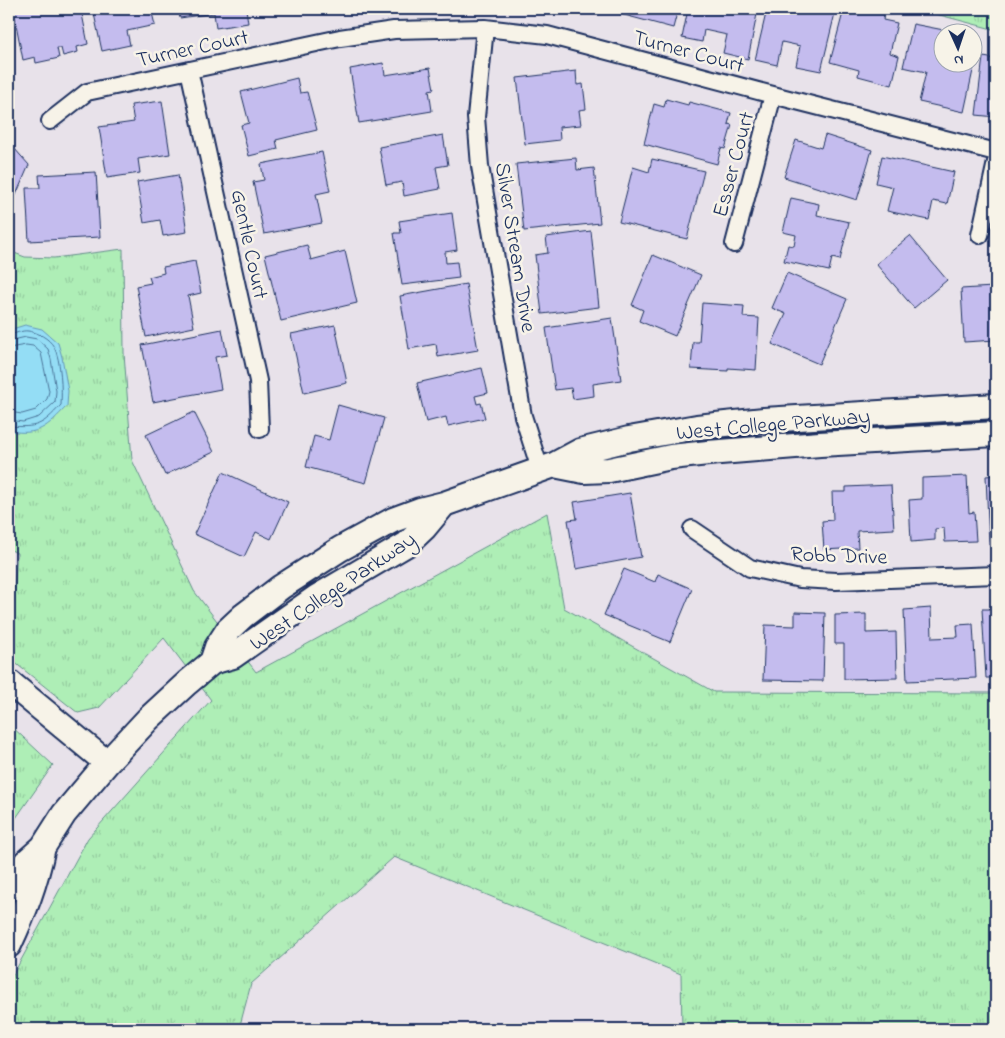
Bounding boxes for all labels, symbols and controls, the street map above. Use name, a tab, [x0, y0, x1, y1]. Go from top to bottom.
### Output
street label: Turner Court	[134, 22, 252, 77]
north arrow	[932, 22, 982, 72]
street label: Turner Court	[629, 23, 748, 83]
text: N	[953, 49, 964, 70]
street label: Esser Court	[705, 108, 765, 221]
street label: Silver Stream Drive	[485, 160, 543, 335]
street label: Gentle Court	[221, 187, 275, 303]
street label: West College Parkway	[675, 402, 872, 451]
street label: West College Parkway	[244, 525, 424, 661]
street label: Robb Drive	[790, 539, 888, 575]

